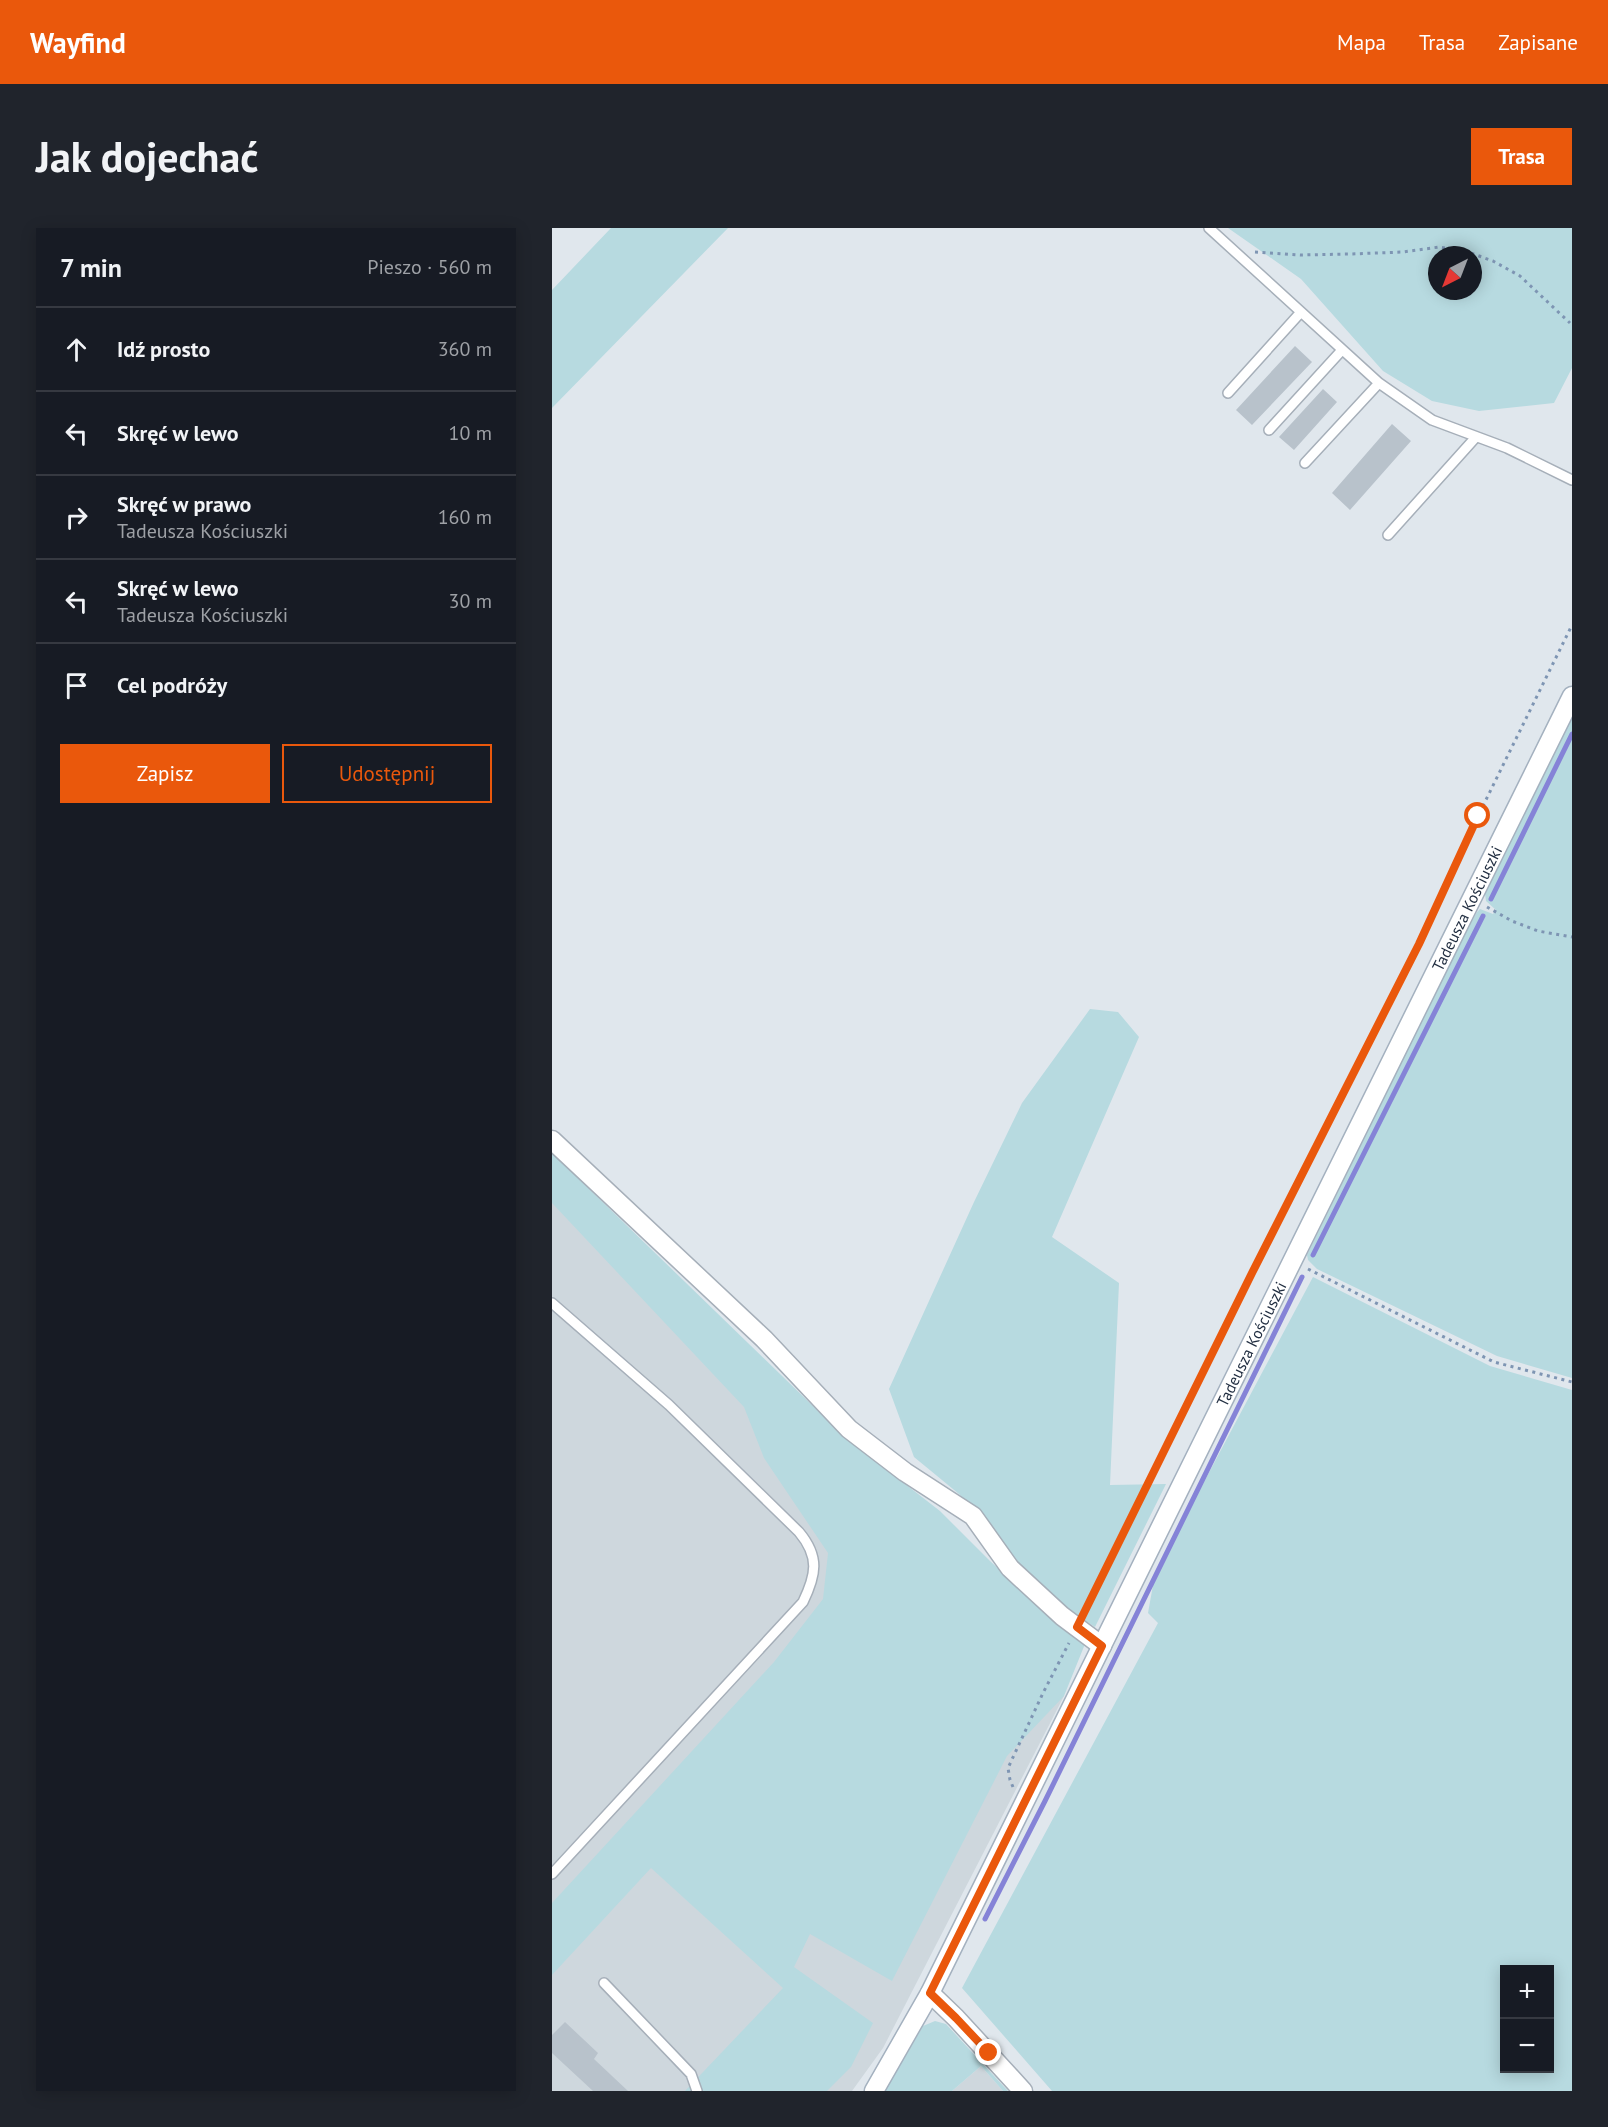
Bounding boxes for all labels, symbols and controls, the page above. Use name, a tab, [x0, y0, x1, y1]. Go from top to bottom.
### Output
text: Wayfind	[30, 24, 126, 61]
text: Mapa	[1337, 29, 1386, 56]
text: Trasa	[1419, 29, 1465, 56]
text: Zapisane	[1498, 29, 1578, 56]
button: Trasa	[1471, 128, 1572, 185]
text: Jak dojechać	[36, 129, 259, 184]
north arrow	[1428, 246, 1482, 300]
text: 7 min	[60, 251, 122, 284]
text: Pieszo · 560 m	[367, 254, 492, 280]
icon: ahead	[60, 333, 93, 366]
text: Idź prosto	[117, 335, 210, 363]
text: 360 m	[438, 336, 492, 362]
icon: left	[60, 417, 93, 450]
text: Skręć w lewo	[117, 419, 238, 447]
text: 10 m	[449, 420, 492, 446]
text: Skręć w prawo	[117, 490, 251, 518]
icon: right	[60, 501, 93, 534]
text: 160 m	[438, 504, 492, 530]
text: Tadeusza Kościuszki	[117, 518, 288, 544]
text: Skręć w lewo	[117, 574, 238, 602]
icon: left	[60, 585, 93, 618]
text: 30 m	[449, 588, 492, 614]
text: Tadeusza Kościuszki	[117, 602, 288, 628]
icon: arrive	[60, 669, 93, 702]
text: Cel podróży	[117, 671, 227, 699]
button: Zapisz	[60, 744, 270, 803]
button: Udostępnij	[282, 744, 492, 803]
route start	[1464, 802, 1490, 828]
street label: Tadeusza Kościuszki	[1427, 843, 1506, 974]
street label: Tadeusza Kościuszki	[1212, 1278, 1291, 1410]
map controls	[1500, 1965, 1554, 2073]
button: +	[1500, 1965, 1554, 2019]
button: −	[1500, 2019, 1554, 2073]
route end	[975, 2039, 1001, 2065]

